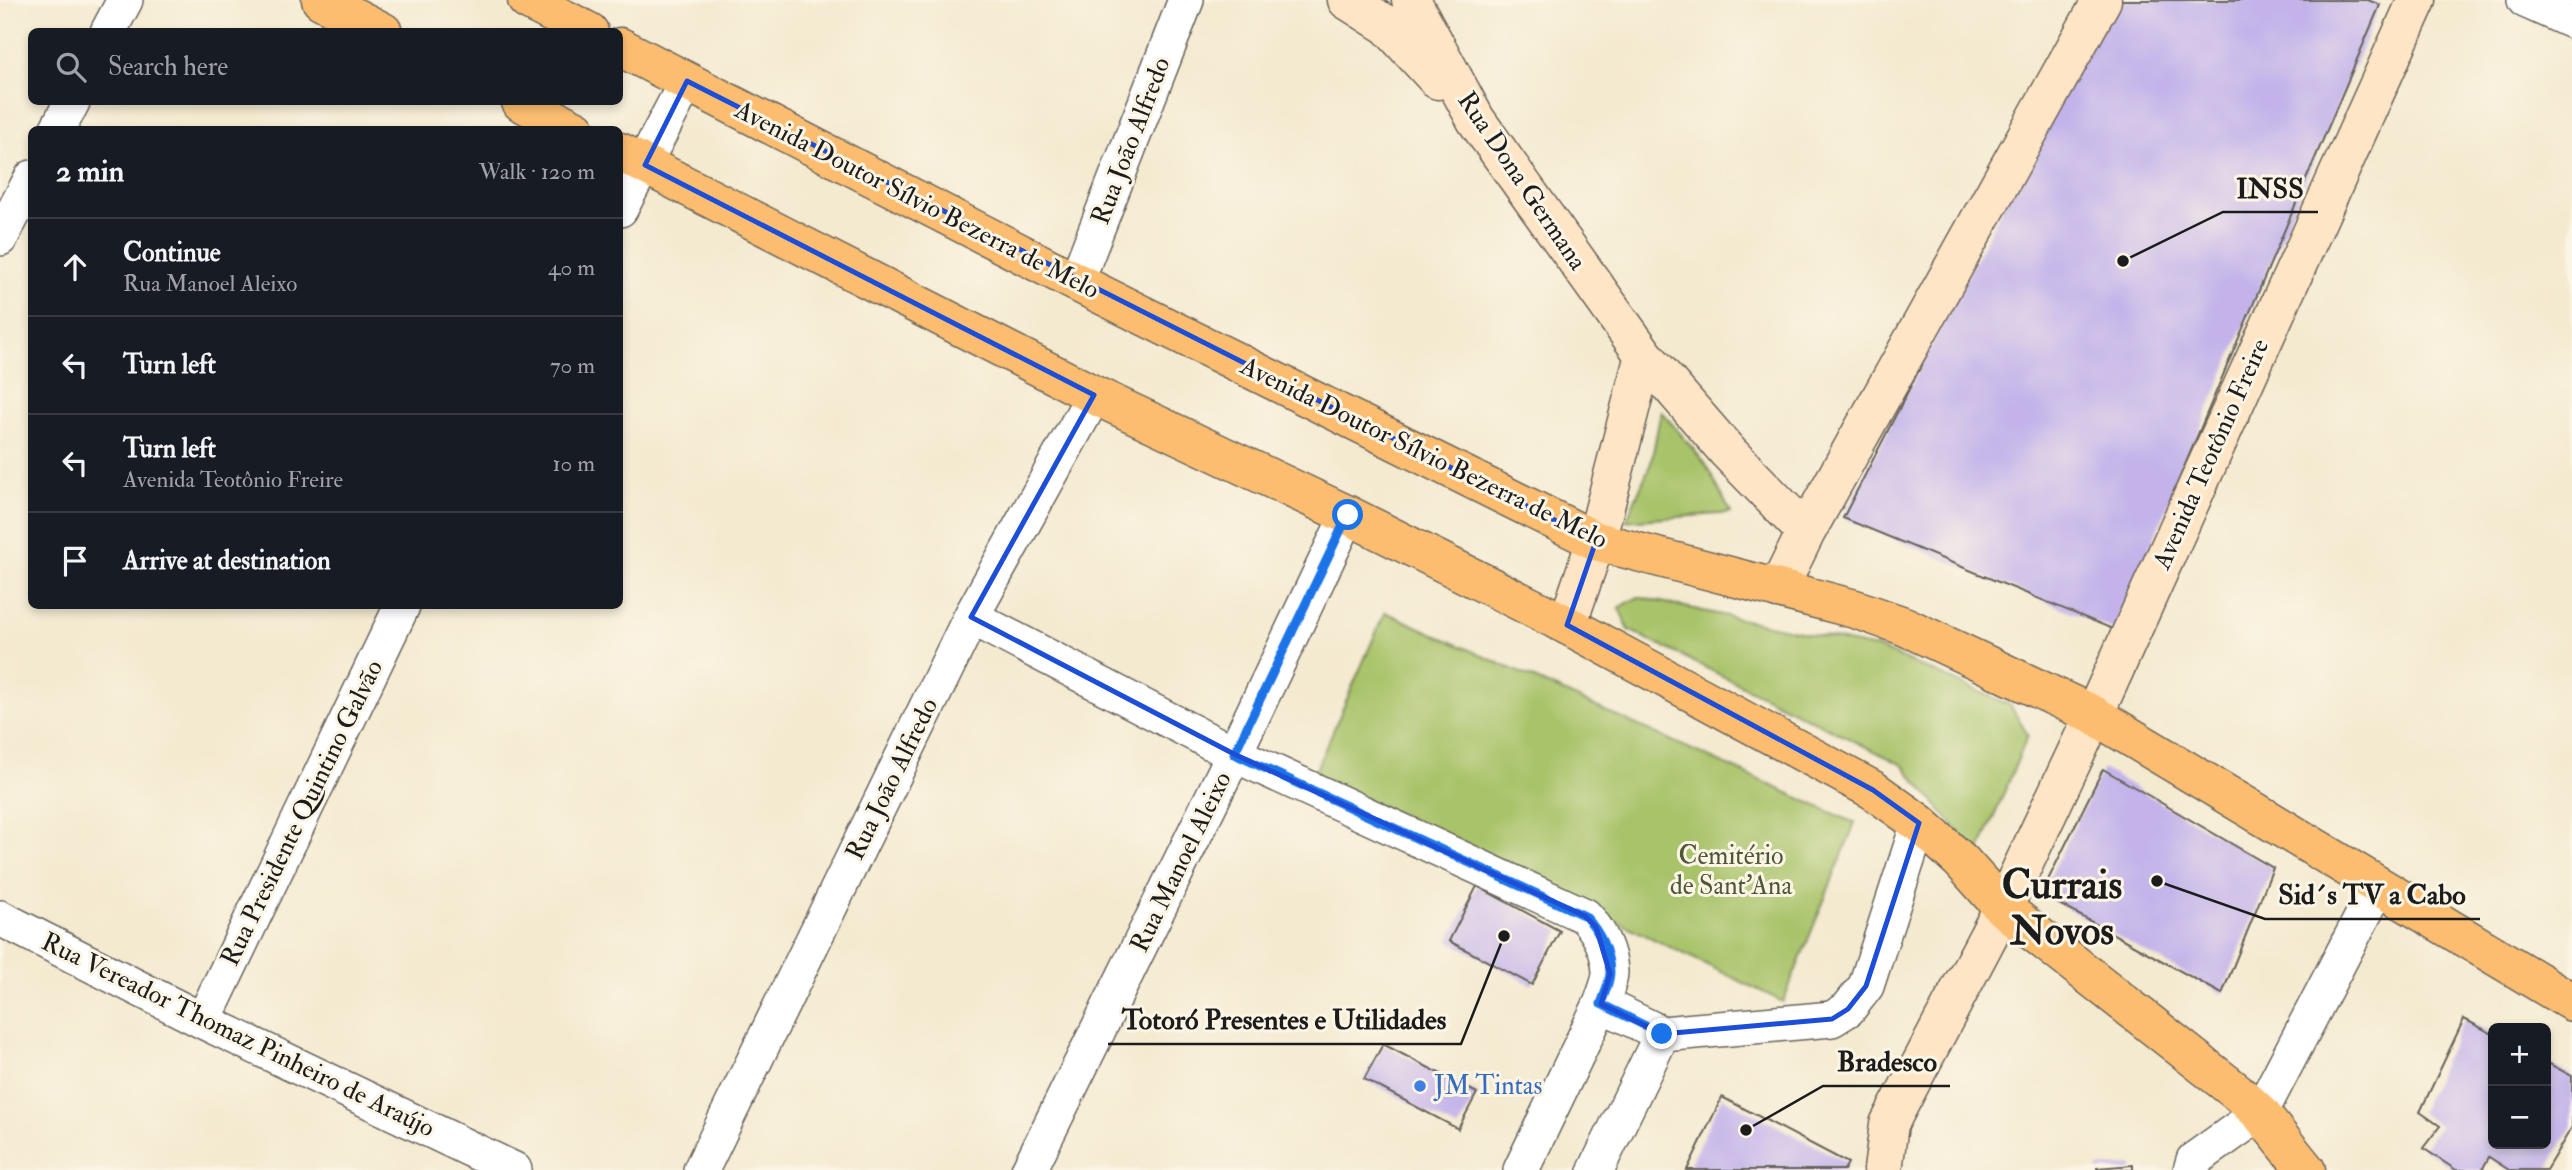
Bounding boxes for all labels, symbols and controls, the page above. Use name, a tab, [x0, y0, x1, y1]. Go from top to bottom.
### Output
search box	[28, 28, 623, 105]
icon: search	[52, 48, 90, 86]
text: Search here	[108, 51, 228, 83]
street label: Rua João Alfredo	[1084, 53, 1178, 229]
street label: Rua Dona Germana	[1450, 86, 1594, 277]
street label: Avenida Doutor Sílvio Bezerra de Melo	[729, 93, 1104, 306]
text: 2 min	[56, 153, 124, 190]
text: Walk · 120 m	[479, 157, 595, 186]
callout: INSS	[2223, 163, 2318, 212]
text: INSS	[2236, 172, 2304, 207]
text: Continue	[123, 237, 221, 269]
icon: ahead	[56, 248, 94, 286]
text: 40 m	[548, 253, 595, 282]
text: Rua Manoel Aleixo	[123, 269, 297, 298]
street label: Avenida Teotônio Freire	[2145, 334, 2276, 575]
icon: left	[56, 346, 94, 384]
text: Turn left	[123, 349, 216, 381]
street label: Avenida Doutor Sílvio Bezerra de Melo	[1234, 350, 1613, 556]
text: 70 m	[550, 351, 595, 380]
text: Turn left	[123, 433, 216, 465]
icon: left	[56, 444, 94, 482]
text: 10 m	[552, 449, 595, 478]
text: Avenida Teotônio Freire	[123, 465, 343, 494]
route start	[1332, 499, 1363, 530]
icon: arrive	[56, 542, 94, 580]
text: Arrive at destination	[123, 545, 331, 577]
street label: Rua Presidente Quintino Galvão	[214, 655, 390, 971]
street label: Rua João Alfredo	[839, 693, 945, 865]
street label: Rua Manoel Aleixo	[1123, 766, 1239, 958]
park label: Cemitério de Sant'Ana	[1670, 840, 1792, 902]
district label: Currais Novos	[2002, 860, 2122, 957]
callout: Sid´s TV a Cabo	[2265, 870, 2480, 919]
text: Sid´s TV a Cabo	[2278, 878, 2466, 913]
street label: Rua Vereador Thomaz Pinheiro de Araújo	[36, 926, 440, 1144]
callout: Totoró Presentes e Utilidades	[1108, 995, 1461, 1044]
text: Totoró Presentes e Utilidades	[1121, 1003, 1447, 1038]
route end	[1646, 1018, 1677, 1049]
map controls	[2488, 1023, 2551, 1149]
button: +	[2488, 1023, 2551, 1086]
callout: Bradesco	[1823, 1037, 1950, 1086]
text: Bradesco	[1837, 1045, 1937, 1080]
place label: JM Tintas	[1433, 1070, 1543, 1102]
marker: JM Tintas	[1412, 1078, 1428, 1094]
button: −	[2488, 1086, 2551, 1149]

